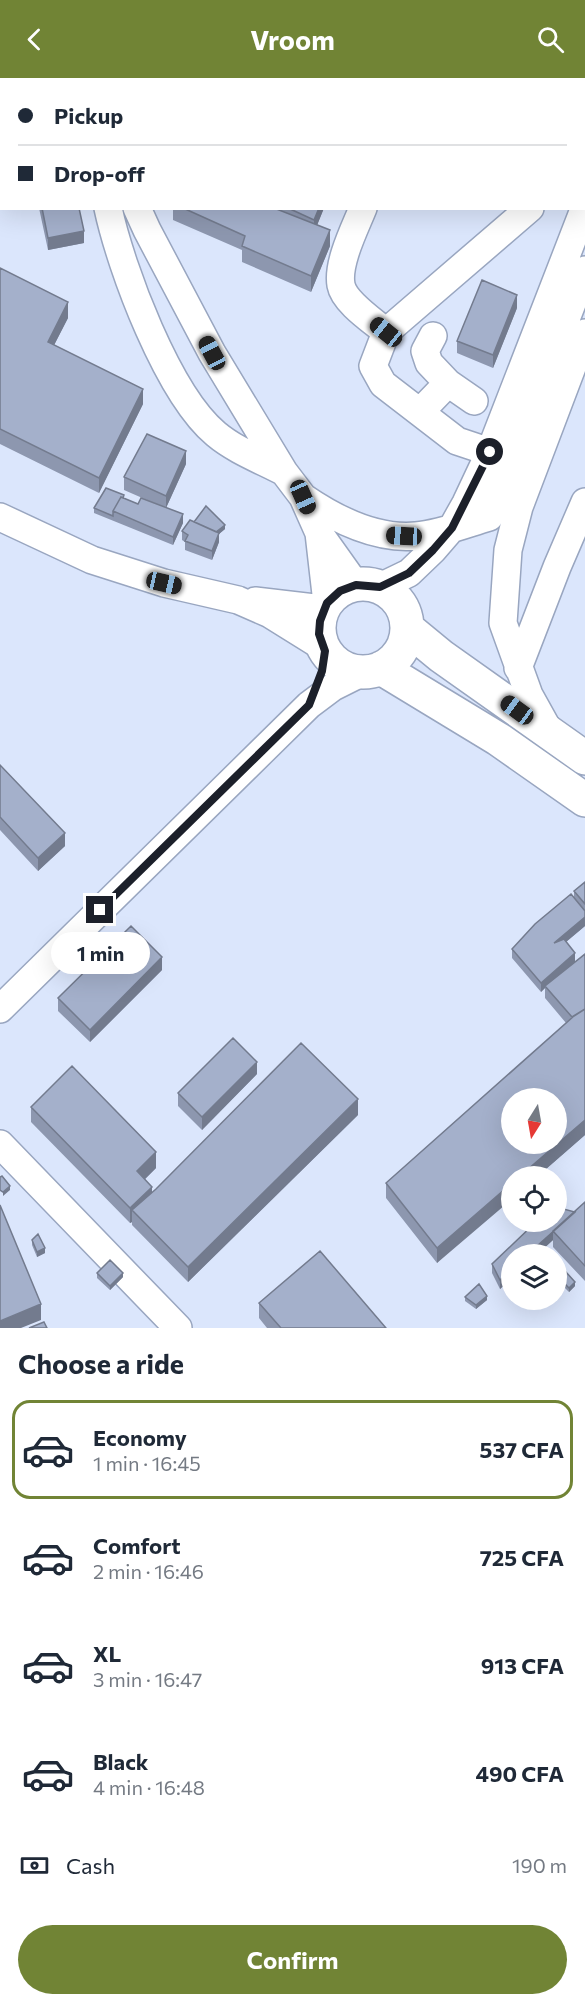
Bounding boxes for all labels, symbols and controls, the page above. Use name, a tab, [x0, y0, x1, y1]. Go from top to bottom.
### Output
icon: back	[18, 23, 51, 56]
text: Vroom	[250, 23, 335, 56]
icon: search	[534, 23, 567, 56]
text: Pickup	[54, 102, 123, 129]
text: Drop-off	[54, 160, 145, 187]
car	[366, 314, 406, 350]
car	[196, 333, 228, 373]
route start	[476, 438, 503, 465]
car	[287, 477, 319, 517]
car	[386, 526, 422, 546]
car	[144, 570, 184, 596]
car	[497, 692, 537, 728]
route end	[86, 896, 113, 923]
callout: 1 min	[51, 931, 150, 973]
text: 1 min	[77, 941, 124, 965]
north arrow	[501, 1088, 567, 1154]
map controls	[501, 1088, 567, 1310]
button: locate	[501, 1166, 567, 1232]
button: layers	[501, 1244, 567, 1310]
text: Choose a ride	[18, 1347, 184, 1380]
icon: car	[21, 1423, 75, 1477]
text: Economy	[93, 1424, 187, 1451]
text: 537 CFA	[480, 1436, 564, 1463]
text: 1 min · 16:45	[93, 1451, 201, 1475]
icon: car	[21, 1531, 75, 1585]
text: Comfort	[93, 1532, 181, 1559]
text: 725 CFA	[480, 1544, 564, 1571]
text: 2 min · 16:46	[93, 1559, 204, 1583]
icon: car	[21, 1639, 75, 1693]
text: XL	[93, 1640, 121, 1667]
text: 913 CFA	[481, 1652, 564, 1679]
text: 3 min · 16:47	[93, 1667, 202, 1691]
icon: car	[21, 1747, 75, 1801]
text: Black	[93, 1748, 148, 1775]
text: 490 CFA	[475, 1760, 564, 1787]
text: 4 min · 16:48	[93, 1775, 205, 1799]
icon: cash	[18, 1849, 51, 1882]
text: Cash	[66, 1852, 115, 1879]
text: 190 m	[512, 1853, 567, 1877]
button: Confirm	[18, 1925, 567, 1994]

